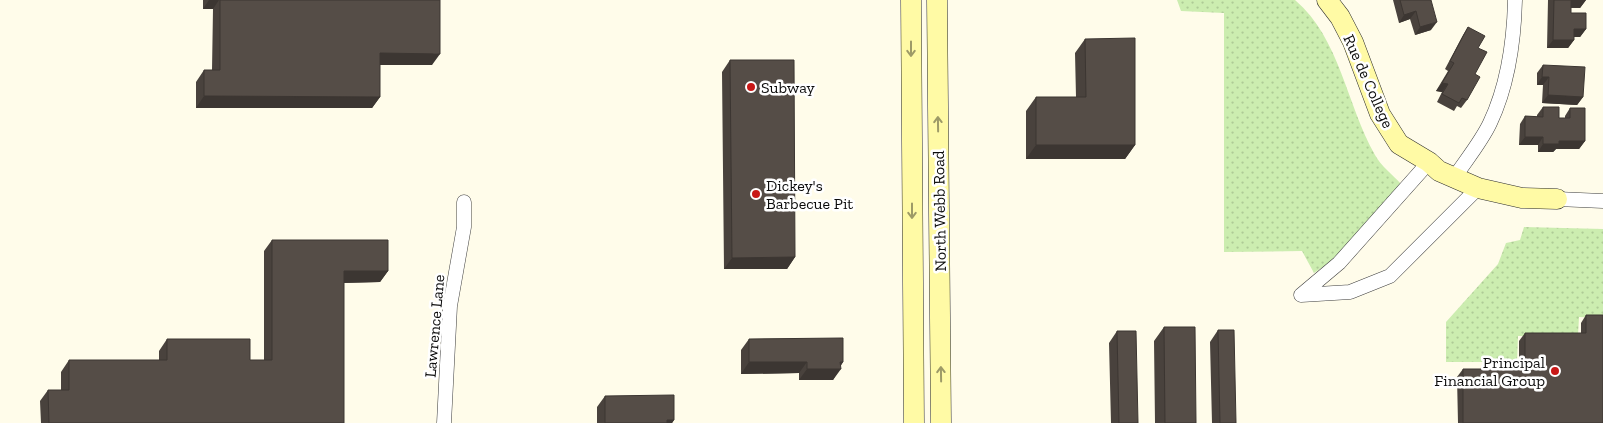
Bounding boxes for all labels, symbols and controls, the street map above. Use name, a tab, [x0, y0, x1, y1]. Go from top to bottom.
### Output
street label: Rue de College	[1339, 31, 1398, 131]
one-way arrow	[906, 40, 916, 56]
place label: Subway	[761, 78, 816, 97]
marker: Subway	[745, 81, 757, 93]
one-way arrow	[933, 117, 943, 133]
street label: North Webb Road	[929, 150, 950, 272]
place label: Dickey's Barbecue Pit	[766, 176, 853, 213]
marker: Dickey's Barbecue Pit	[750, 188, 762, 200]
one-way arrow	[908, 203, 917, 219]
street label: Lawrence Lane	[421, 274, 448, 378]
place label: Principal Financial Group	[1434, 353, 1545, 390]
marker: Principal Financial Group	[1549, 365, 1561, 377]
one-way arrow	[936, 367, 946, 383]

